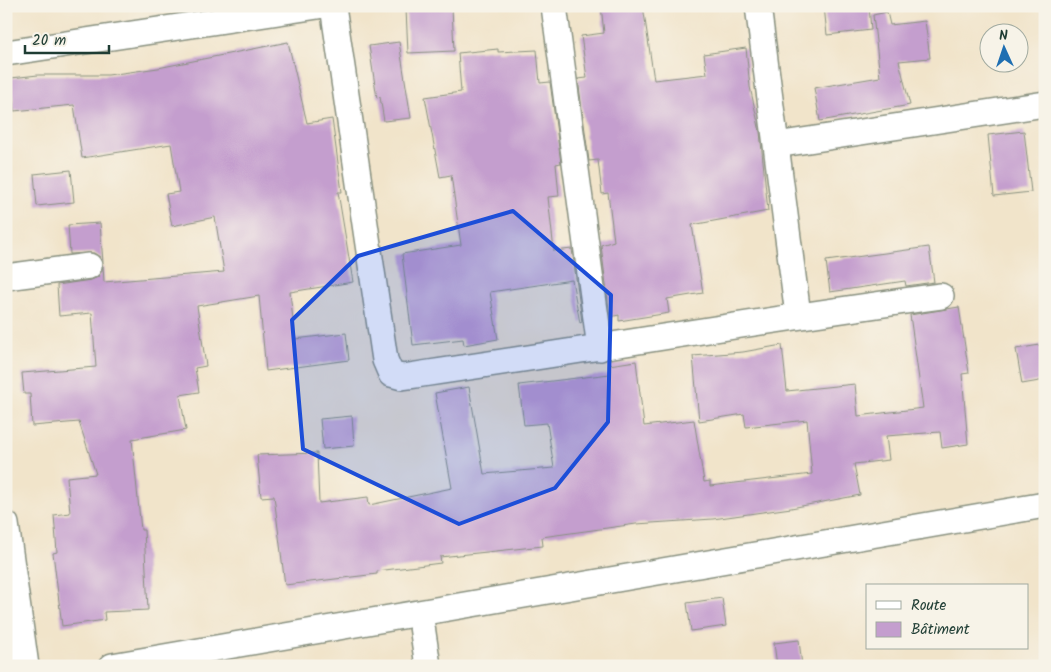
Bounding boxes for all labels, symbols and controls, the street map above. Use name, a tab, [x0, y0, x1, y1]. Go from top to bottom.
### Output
scale bar	[25, 22, 109, 54]
north arrow	[978, 22, 1028, 72]
text: N	[998, 25, 1009, 47]
text: 20 m	[32, 29, 66, 53]
legend	[866, 584, 1028, 650]
text: Route	[911, 594, 947, 618]
text: Bâtiment	[911, 618, 970, 642]

